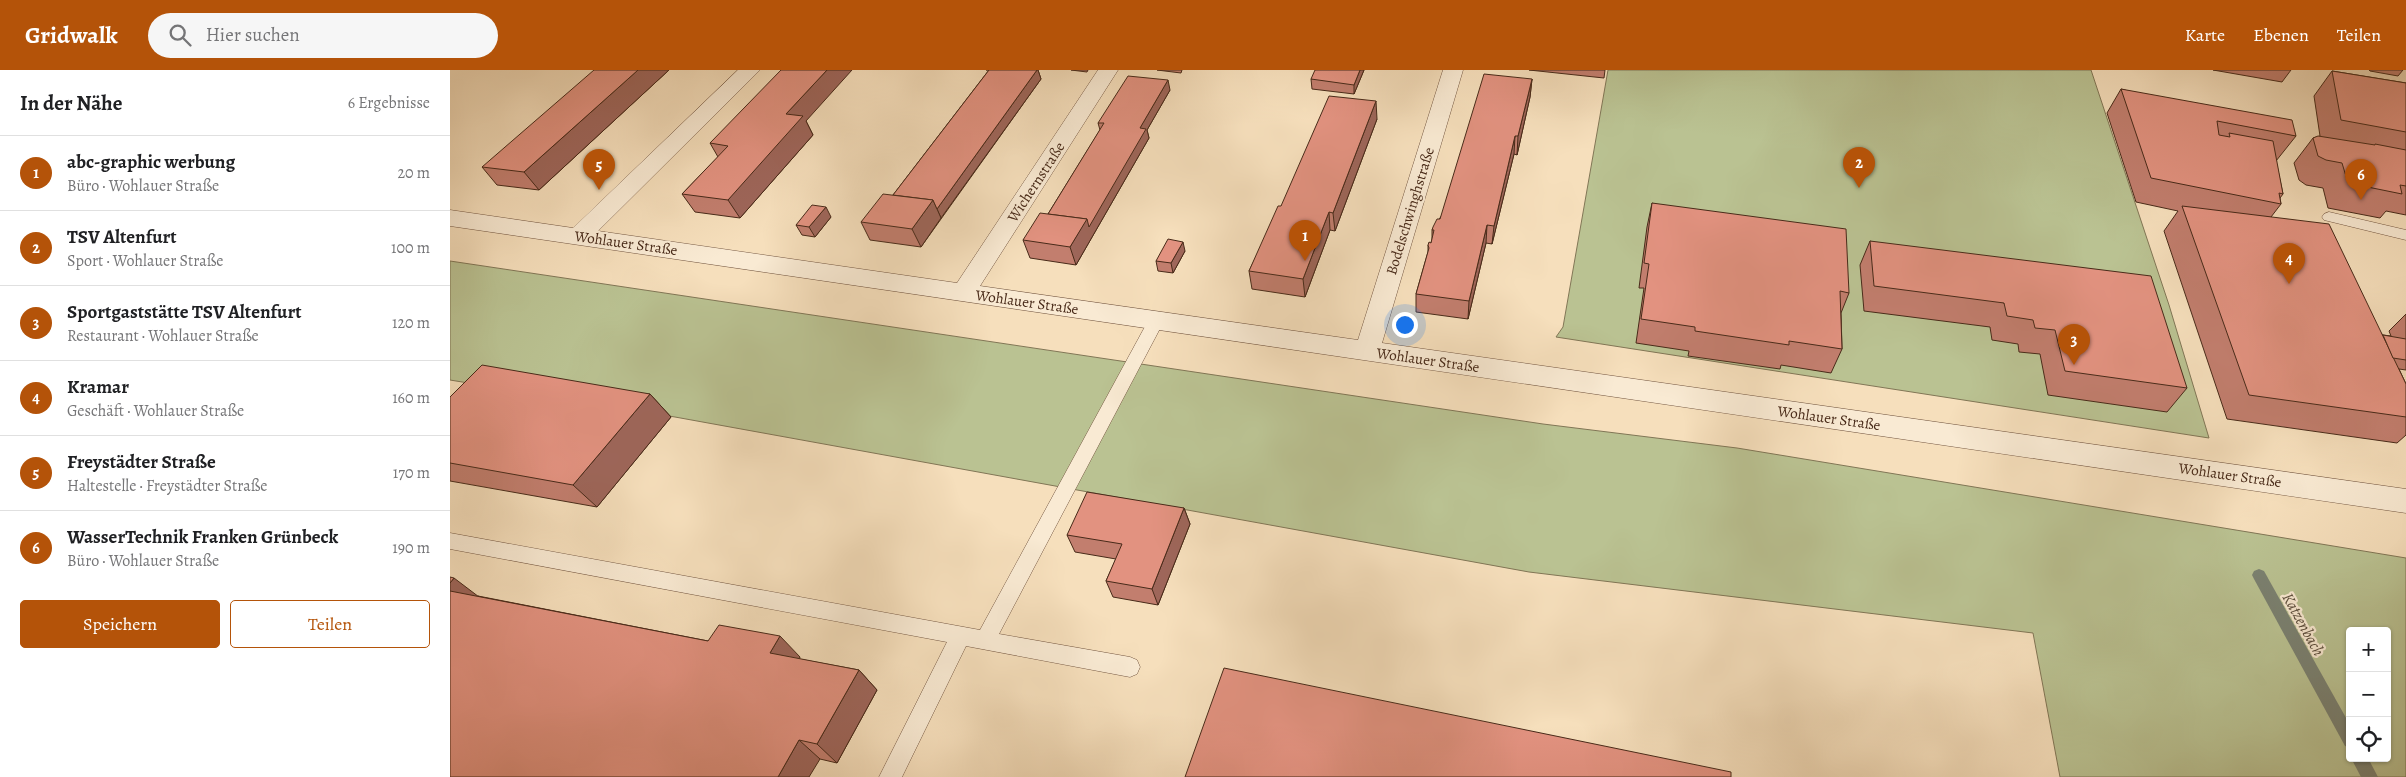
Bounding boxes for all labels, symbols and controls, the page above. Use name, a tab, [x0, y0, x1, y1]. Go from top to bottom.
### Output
search box	[148, 13, 498, 58]
text: Gridwalk	[25, 19, 118, 51]
icon: search	[166, 21, 194, 49]
text: Hier suchen	[206, 22, 300, 48]
text: Karte	[2185, 23, 2225, 47]
text: Ebenen	[2253, 23, 2309, 47]
text: Teilen	[2337, 23, 2381, 47]
text: In der Nähe	[20, 89, 122, 117]
text: 6 Ergebnisse	[348, 92, 430, 114]
street label: Wichernstraße	[1002, 138, 1070, 227]
street label: Bodelschwinghstraße	[1381, 144, 1439, 277]
pin: 2	[1843, 147, 1875, 188]
text: abc-graphic werbung	[67, 149, 235, 175]
pin: 5	[583, 149, 615, 190]
pin: 6	[2345, 159, 2377, 200]
text: 1	[33, 162, 39, 184]
text: 20 m	[397, 162, 430, 184]
text: Büro · Wohlauer Straße	[67, 175, 219, 197]
pin: 1	[1289, 220, 1321, 261]
text: TSV Altenfurt	[67, 224, 177, 250]
street label: Wohlauer Straße	[572, 226, 679, 260]
text: 2	[32, 237, 40, 259]
text: 100 m	[391, 237, 430, 259]
pin: 4	[2273, 243, 2305, 284]
text: Sport · Wohlauer Straße	[67, 250, 223, 272]
street label: Wohlauer Straße	[973, 285, 1080, 319]
text: Sportgaststätte TSV Altenfurt	[67, 299, 302, 325]
text: 3	[33, 312, 39, 334]
text: 120 m	[392, 312, 430, 334]
your location	[1392, 312, 1418, 338]
pin: 3	[2058, 324, 2090, 365]
text: Restaurant · Wohlauer Straße	[67, 325, 259, 347]
street label: Wohlauer Straße	[1374, 343, 1481, 377]
text: Kramar	[67, 374, 129, 400]
text: 4	[32, 387, 40, 409]
text: 160 m	[392, 387, 430, 409]
text: Geschäft · Wohlauer Straße	[67, 400, 244, 422]
street label: Wohlauer Straße	[1775, 401, 1882, 435]
text: Freystädter Straße	[67, 449, 216, 475]
street label: Wohlauer Straße	[2176, 458, 2283, 492]
text: 5	[33, 462, 39, 484]
text: 170 m	[393, 462, 430, 484]
text: Haltestelle · Freystädter Straße	[67, 475, 267, 497]
text: WasserTechnik Franken Grünbeck	[67, 524, 338, 550]
text: 6	[32, 537, 40, 559]
text: 190 m	[392, 537, 430, 559]
text: Büro · Wohlauer Straße	[67, 550, 219, 572]
water label: Katzenbach	[2277, 589, 2330, 660]
button: Speichern	[20, 600, 220, 648]
button: Teilen	[230, 600, 430, 648]
map controls	[2346, 627, 2391, 762]
button: +	[2346, 627, 2391, 672]
button: −	[2346, 672, 2391, 717]
button: locate	[2346, 717, 2391, 762]

